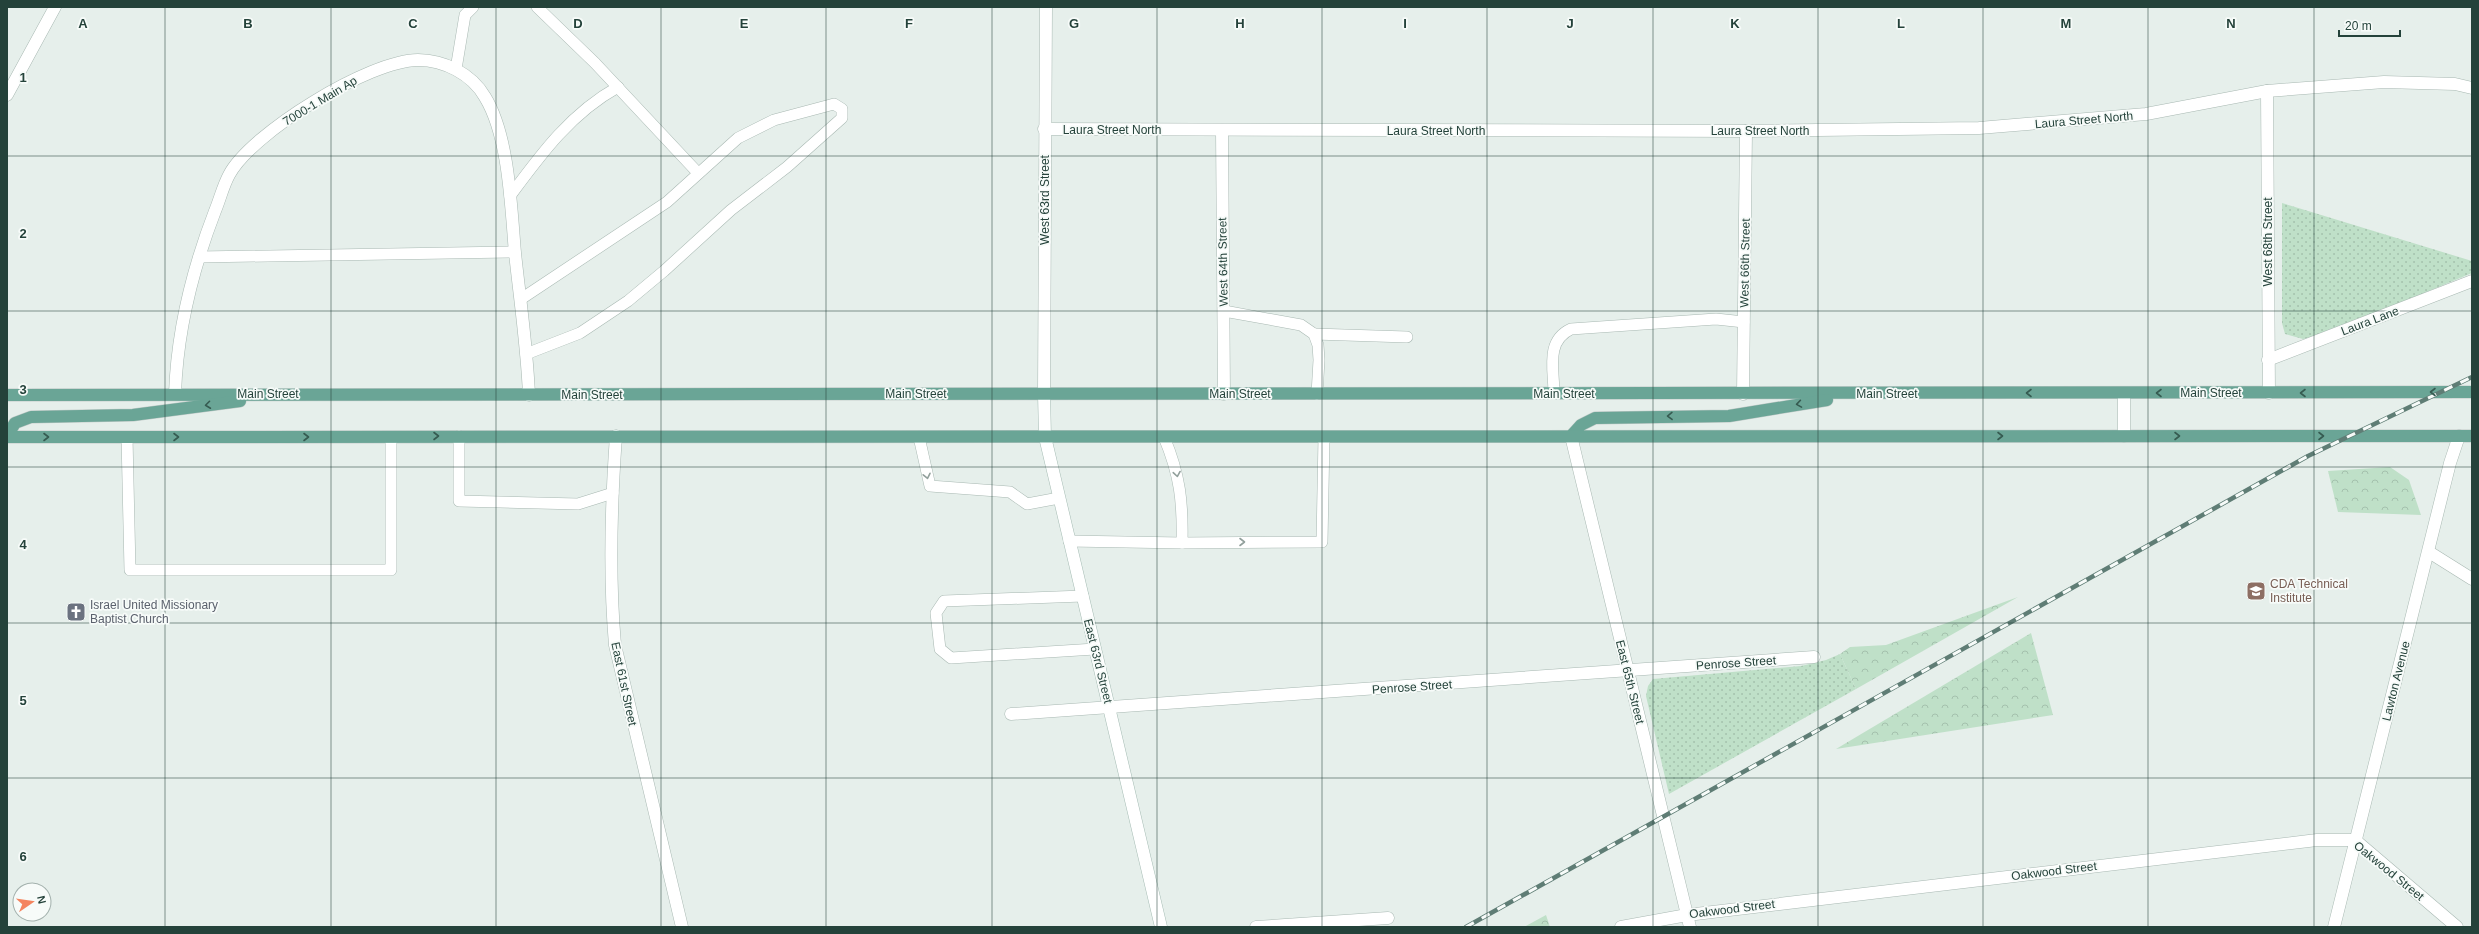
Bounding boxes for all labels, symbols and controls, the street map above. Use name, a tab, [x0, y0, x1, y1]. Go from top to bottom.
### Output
scale bar	[2339, 12, 2400, 38]
text: A	[78, 16, 88, 31]
text: B	[243, 16, 253, 31]
text: C	[408, 16, 418, 31]
text: D	[573, 16, 583, 31]
text: E	[740, 16, 749, 31]
text: F	[905, 16, 913, 31]
text: G	[1069, 16, 1079, 31]
text: H	[1235, 16, 1245, 31]
text: I	[1403, 16, 1407, 31]
text: J	[1566, 16, 1574, 31]
text: K	[1730, 16, 1740, 31]
text: L	[1897, 16, 1905, 31]
text: M	[2061, 16, 2071, 31]
text: N	[2226, 16, 2236, 31]
text: 20 m	[2345, 19, 2372, 33]
text: 1	[19, 70, 27, 85]
street label: 7000-1 Main Ap	[280, 73, 360, 129]
street label: Laura Street North	[2034, 109, 2134, 131]
street label: Laura Street North	[1063, 123, 1161, 137]
street label: Laura Street North	[1387, 124, 1485, 138]
street label: Laura Street North	[1711, 124, 1809, 138]
street label: West 63rd Street	[1038, 154, 1052, 245]
street label: West 68th Street	[2261, 197, 2275, 287]
street label: West 64th Street	[1215, 217, 1231, 307]
street label: West 66th Street	[1737, 218, 1753, 308]
text: 2	[19, 226, 27, 241]
street label: Laura Lane	[2339, 303, 2401, 338]
text: 3	[19, 382, 27, 397]
street label: Main Street	[2180, 386, 2242, 400]
street label: Main Street	[237, 387, 299, 401]
street label: Main Street	[885, 387, 947, 401]
street label: Main Street	[1209, 387, 1271, 401]
street label: Main Street	[1533, 387, 1595, 401]
street label: Main Street	[1856, 387, 1918, 401]
street label: Main Street	[561, 388, 623, 402]
one-way arrow	[2430, 388, 2436, 396]
one-way arrow	[2026, 389, 2032, 397]
one-way arrow	[2156, 389, 2162, 397]
one-way arrow	[2300, 389, 2306, 397]
one-way arrow	[205, 400, 211, 409]
one-way arrow	[1796, 400, 1802, 408]
one-way arrow	[1667, 412, 1673, 420]
one-way arrow	[433, 432, 439, 441]
one-way arrow	[1997, 432, 2003, 440]
one-way arrow	[2174, 432, 2180, 440]
one-way arrow	[2318, 432, 2324, 440]
one-way arrow	[43, 433, 49, 441]
one-way arrow	[173, 433, 179, 441]
one-way arrow	[303, 433, 309, 441]
one-way arrow	[1172, 471, 1181, 477]
one-way arrow	[923, 472, 931, 479]
text: 4	[19, 537, 27, 552]
one-way arrow	[1239, 538, 1245, 546]
place label: CDA Technical Institute	[2270, 577, 2348, 605]
school or university icon: CDA Technical Institute	[2245, 580, 2267, 602]
place label: Israel United Missionary Baptist Church	[90, 598, 218, 626]
church icon: Israel United Missionary Baptist Church	[65, 601, 87, 623]
street label: East 63rd Street	[1081, 617, 1115, 705]
street label: East 65th Street	[1613, 639, 1647, 726]
street label: Lawton Avenue	[2379, 639, 2413, 722]
street label: East 61st Street	[608, 641, 640, 728]
street label: Penrose Street	[1696, 653, 1777, 673]
street label: Penrose Street	[1372, 677, 1453, 697]
text: 5	[19, 693, 27, 708]
street label: Oakwood Street	[2351, 838, 2427, 904]
text: 6	[19, 849, 27, 864]
street label: Oakwood Street	[2010, 859, 2098, 883]
north arrow	[12, 882, 52, 922]
text: N	[35, 895, 48, 905]
street label: Oakwood Street	[1688, 897, 1776, 921]

